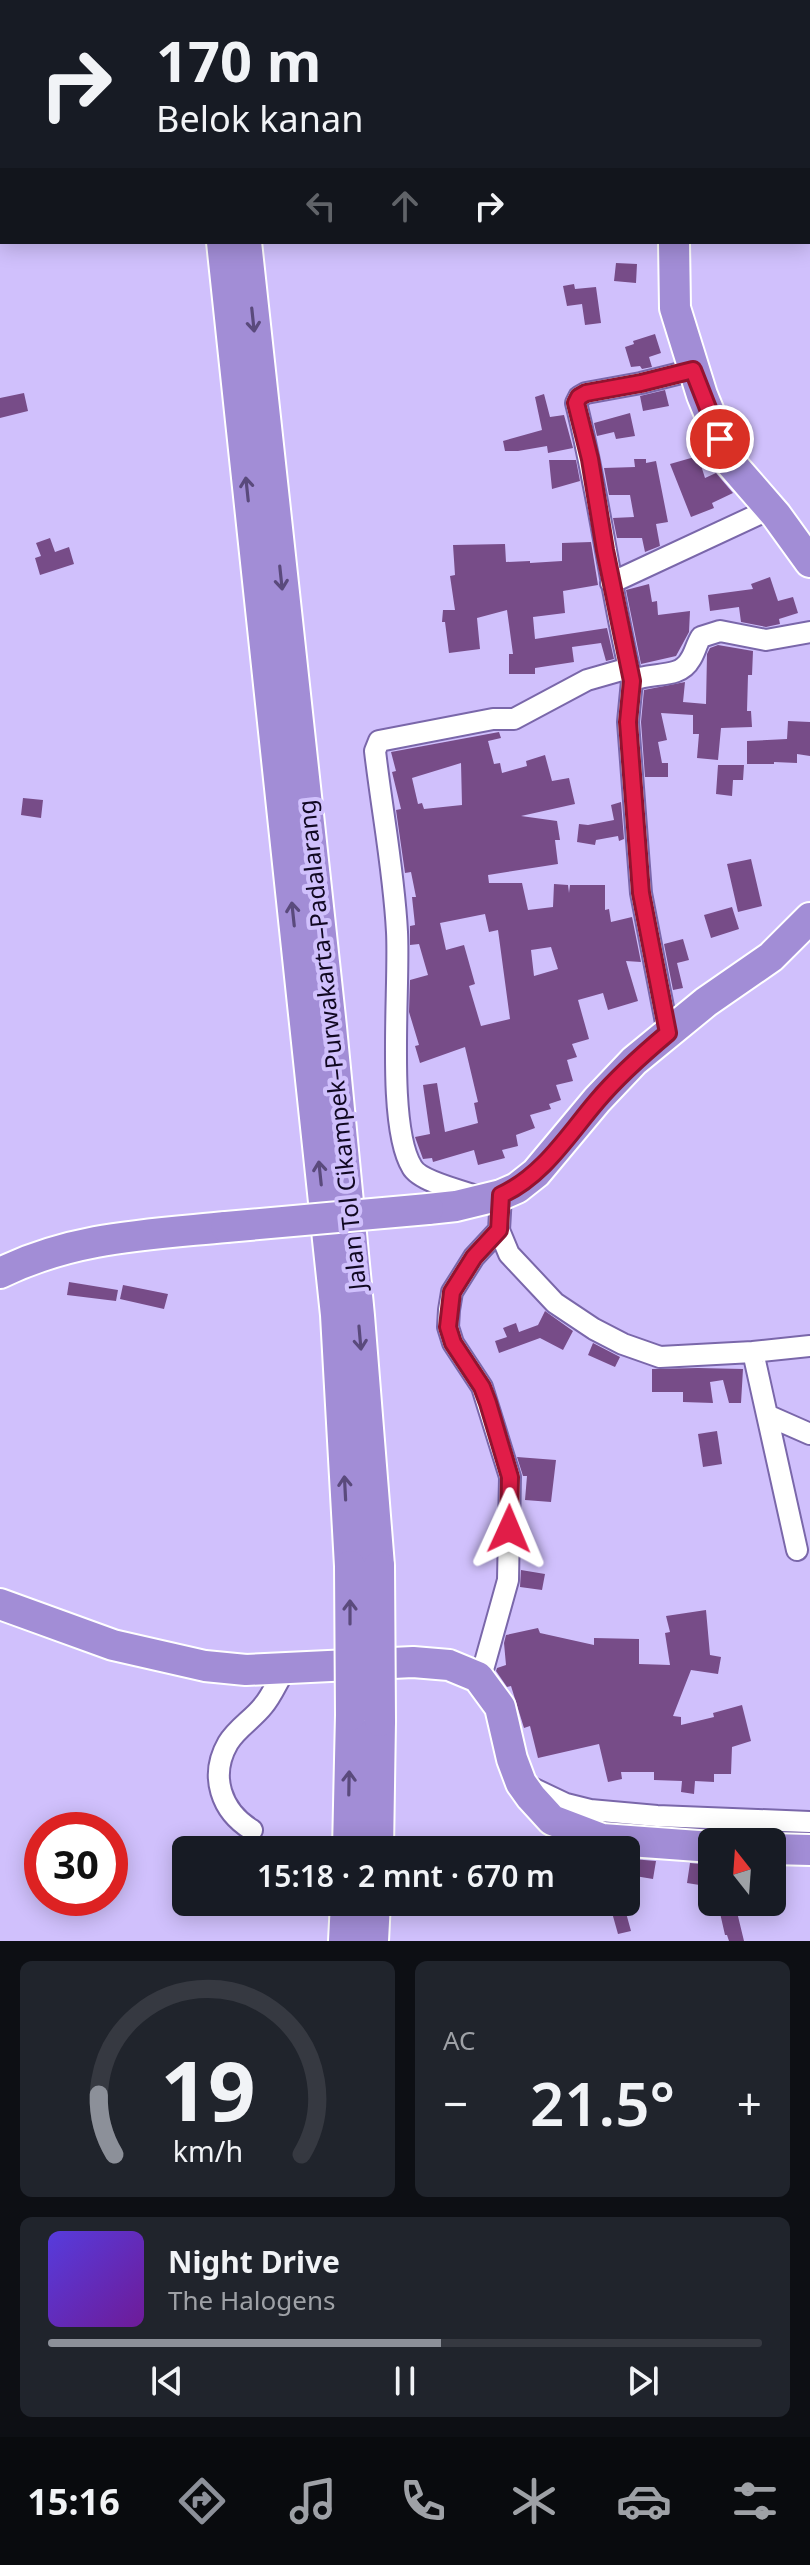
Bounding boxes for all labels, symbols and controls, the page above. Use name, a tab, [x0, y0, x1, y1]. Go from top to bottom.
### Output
text: 170 m	[156, 22, 321, 98]
icon: right	[24, 32, 128, 136]
text: Belok kanan	[156, 94, 363, 143]
icon: left	[299, 184, 343, 228]
icon: ahead	[383, 184, 427, 228]
icon: right	[467, 184, 511, 228]
one-way arrow	[246, 306, 261, 333]
pin	[686, 405, 754, 473]
icon: arrive	[698, 417, 742, 461]
one-way arrow	[239, 476, 254, 503]
one-way arrow	[274, 564, 289, 591]
street label: Jalan Tol Cikampek–Purwakarta–Padalarang	[289, 798, 373, 1294]
one-way arrow	[285, 901, 300, 928]
one-way arrow	[313, 1160, 328, 1187]
one-way arrow	[353, 1324, 368, 1351]
one-way arrow	[338, 1475, 353, 1502]
position arrow	[467, 1487, 551, 1571]
one-way arrow	[342, 1599, 358, 1626]
one-way arrow	[341, 1770, 357, 1797]
speed limit sign: 30	[24, 1812, 128, 1916]
north arrow	[698, 1828, 786, 1916]
map controls	[698, 1828, 786, 1916]
text: 15:18 · 2 mnt · 670 m	[257, 1855, 555, 1896]
text: AC	[443, 2022, 476, 2058]
text: 19	[160, 2032, 255, 2145]
text: 21.5°	[530, 2062, 675, 2144]
text: −	[443, 2073, 468, 2133]
text: +	[737, 2073, 762, 2133]
text: km/h	[172, 2131, 243, 2170]
text: Night Drive	[168, 2241, 340, 2282]
text: The Halogens	[168, 2282, 335, 2318]
icon: previous	[145, 2359, 189, 2403]
icon: pause	[383, 2359, 427, 2403]
icon: next	[621, 2359, 665, 2403]
icon: directions	[174, 2473, 230, 2529]
icon: music	[285, 2473, 341, 2529]
icon: phone	[395, 2473, 451, 2529]
icon: climate	[506, 2473, 562, 2529]
icon: car	[616, 2473, 672, 2529]
icon: filters	[727, 2473, 783, 2529]
text: 15:16	[27, 2477, 120, 2526]

